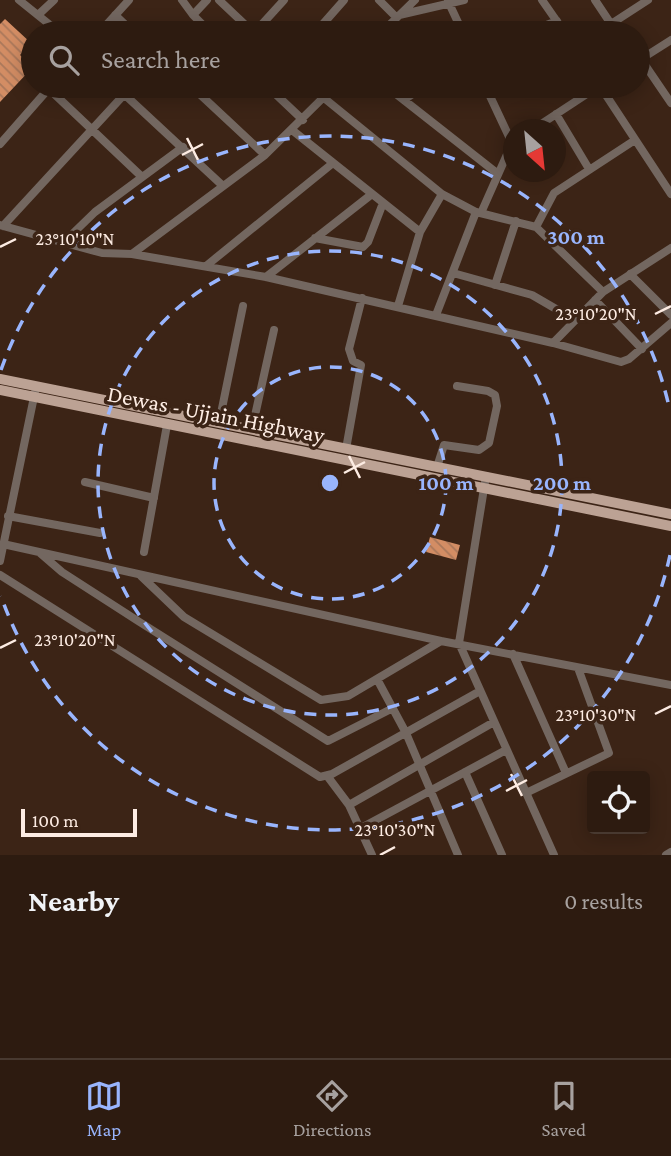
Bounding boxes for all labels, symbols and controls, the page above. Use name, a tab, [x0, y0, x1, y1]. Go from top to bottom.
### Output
search box	[21, 21, 650, 98]
icon: search	[45, 41, 83, 79]
text: Search here	[101, 45, 220, 74]
north arrow	[503, 119, 566, 182]
text: 300 m	[547, 225, 605, 249]
text: 23°10'10"N	[36, 229, 115, 249]
text: 23°10'20"N	[555, 304, 637, 324]
street label: Dewas - Ujjain Highway	[105, 380, 327, 448]
centre of rings	[318, 471, 342, 495]
text: 100 m	[418, 471, 474, 495]
text: 200 m	[533, 471, 591, 495]
text: 23°10'20"N	[34, 630, 116, 650]
text: 23°10'30"N	[556, 705, 637, 725]
map controls	[587, 771, 650, 834]
button: locate	[587, 771, 650, 834]
scale bar	[21, 806, 136, 838]
text: 100 m	[32, 810, 79, 831]
text: 23°10'30"N	[355, 820, 436, 840]
text: Nearby	[28, 884, 119, 917]
text: 0 results	[564, 888, 643, 914]
tab: Map	[85, 1077, 123, 1140]
tab: Directions	[293, 1077, 372, 1140]
tab: Saved	[541, 1077, 586, 1140]

